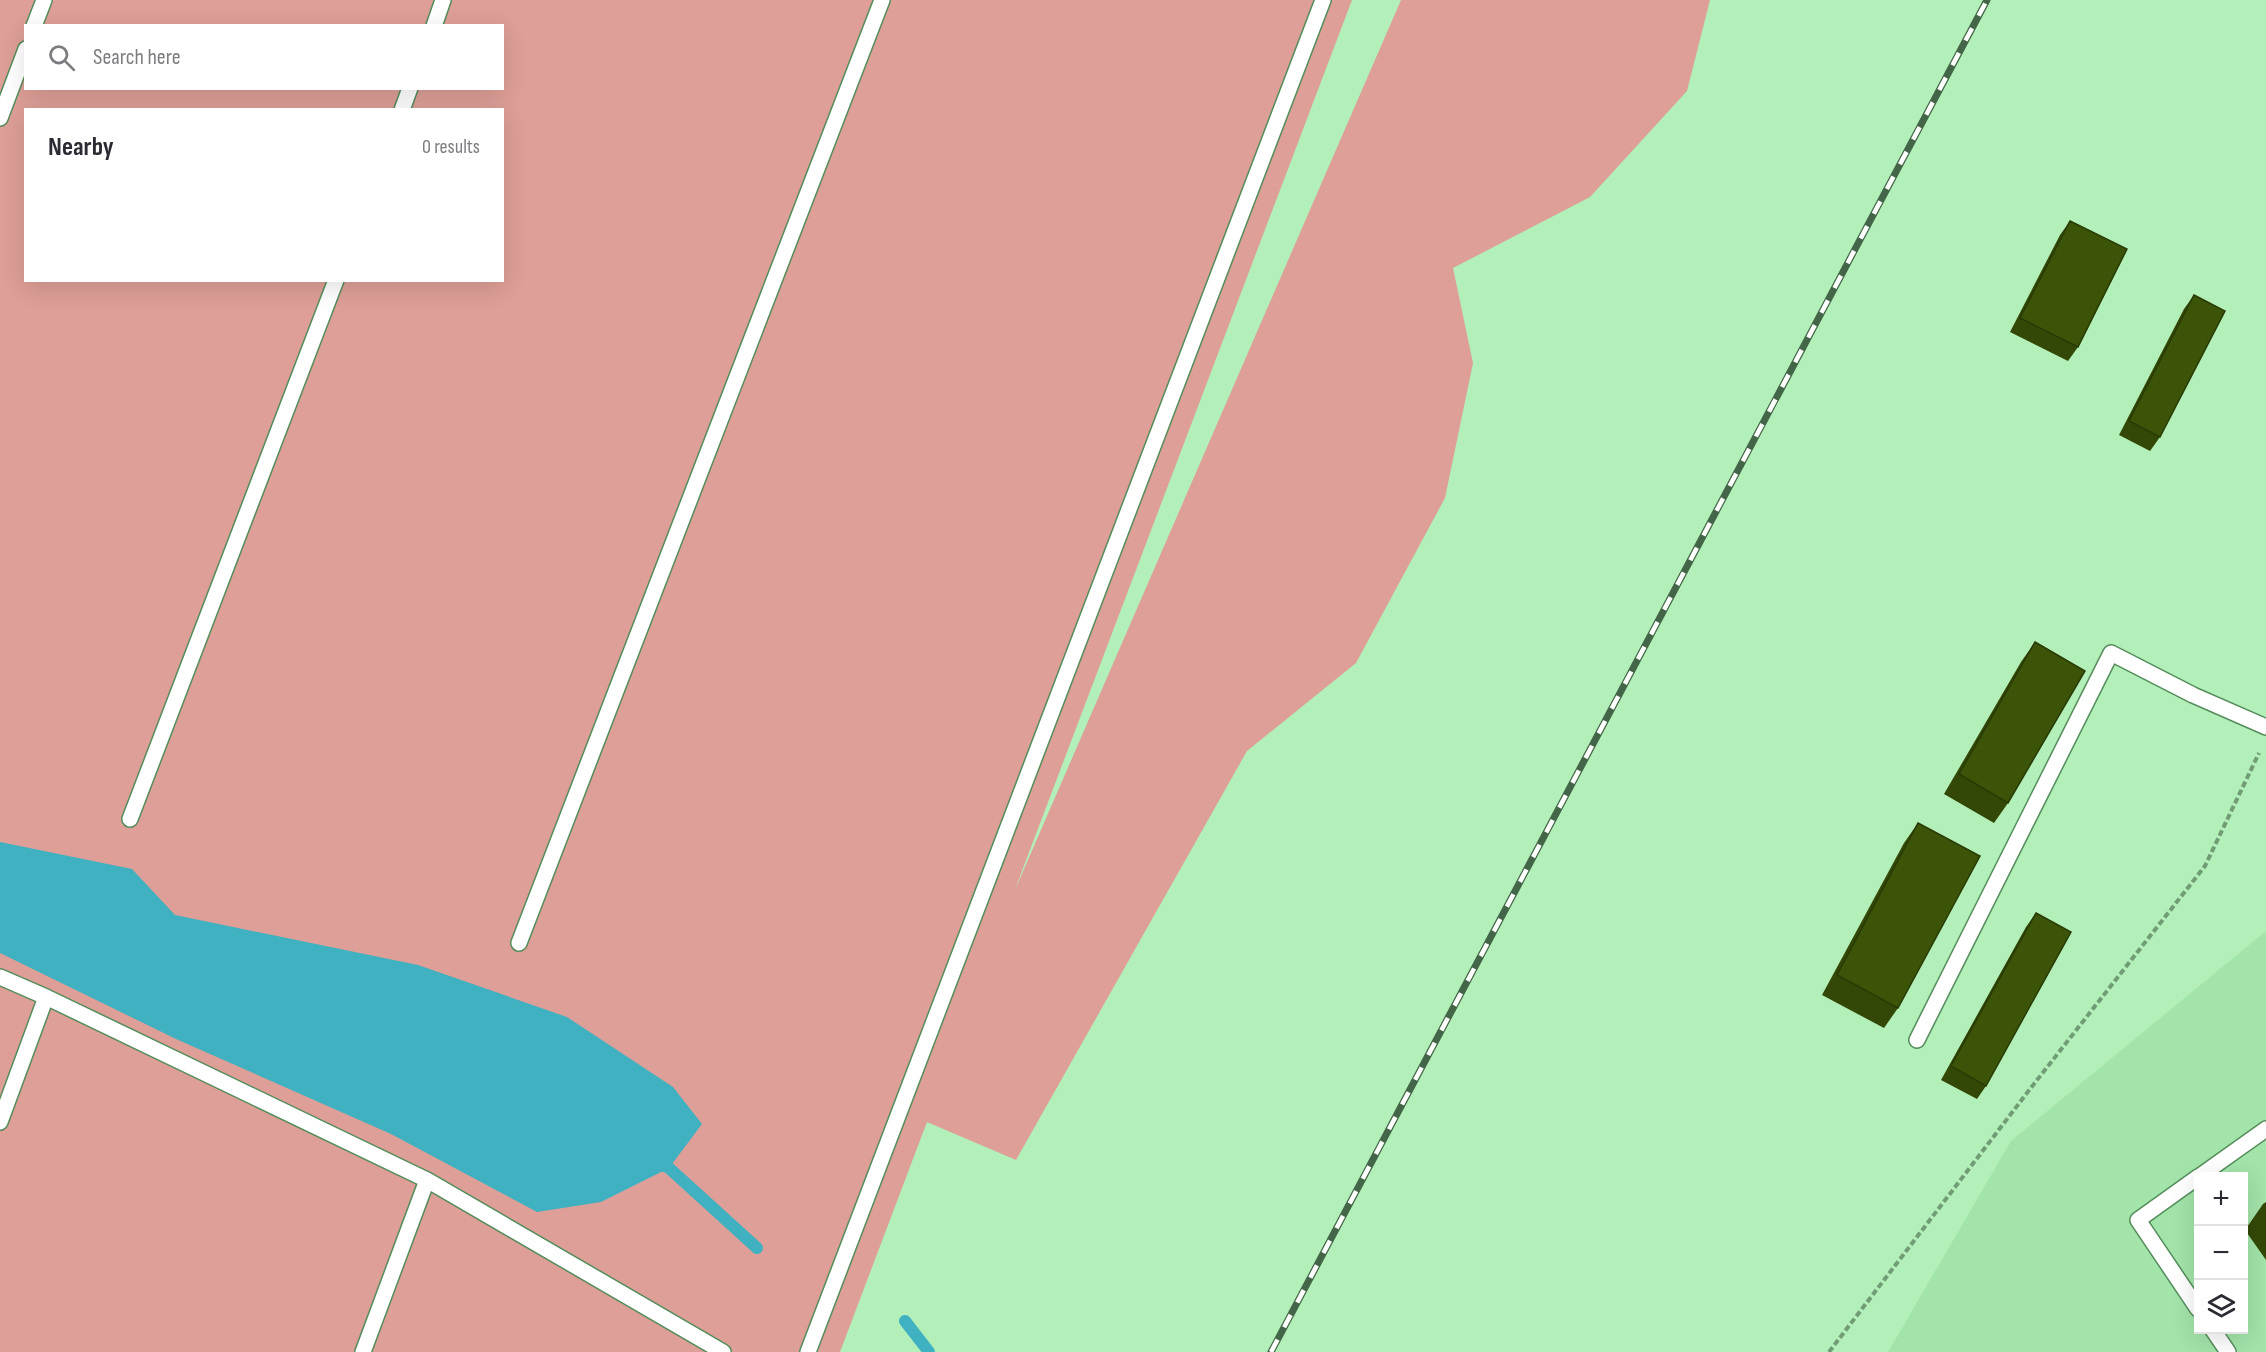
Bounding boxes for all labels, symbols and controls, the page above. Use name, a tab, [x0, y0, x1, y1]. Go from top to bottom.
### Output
search box	[24, 24, 504, 90]
icon: search	[45, 41, 78, 74]
text: Search here	[93, 44, 180, 71]
text: Nearby	[48, 132, 114, 163]
text: 0 results	[422, 135, 480, 159]
map controls	[2194, 1172, 2248, 1334]
button: +	[2194, 1172, 2248, 1226]
button: −	[2194, 1226, 2248, 1280]
button: layers	[2194, 1280, 2248, 1334]

